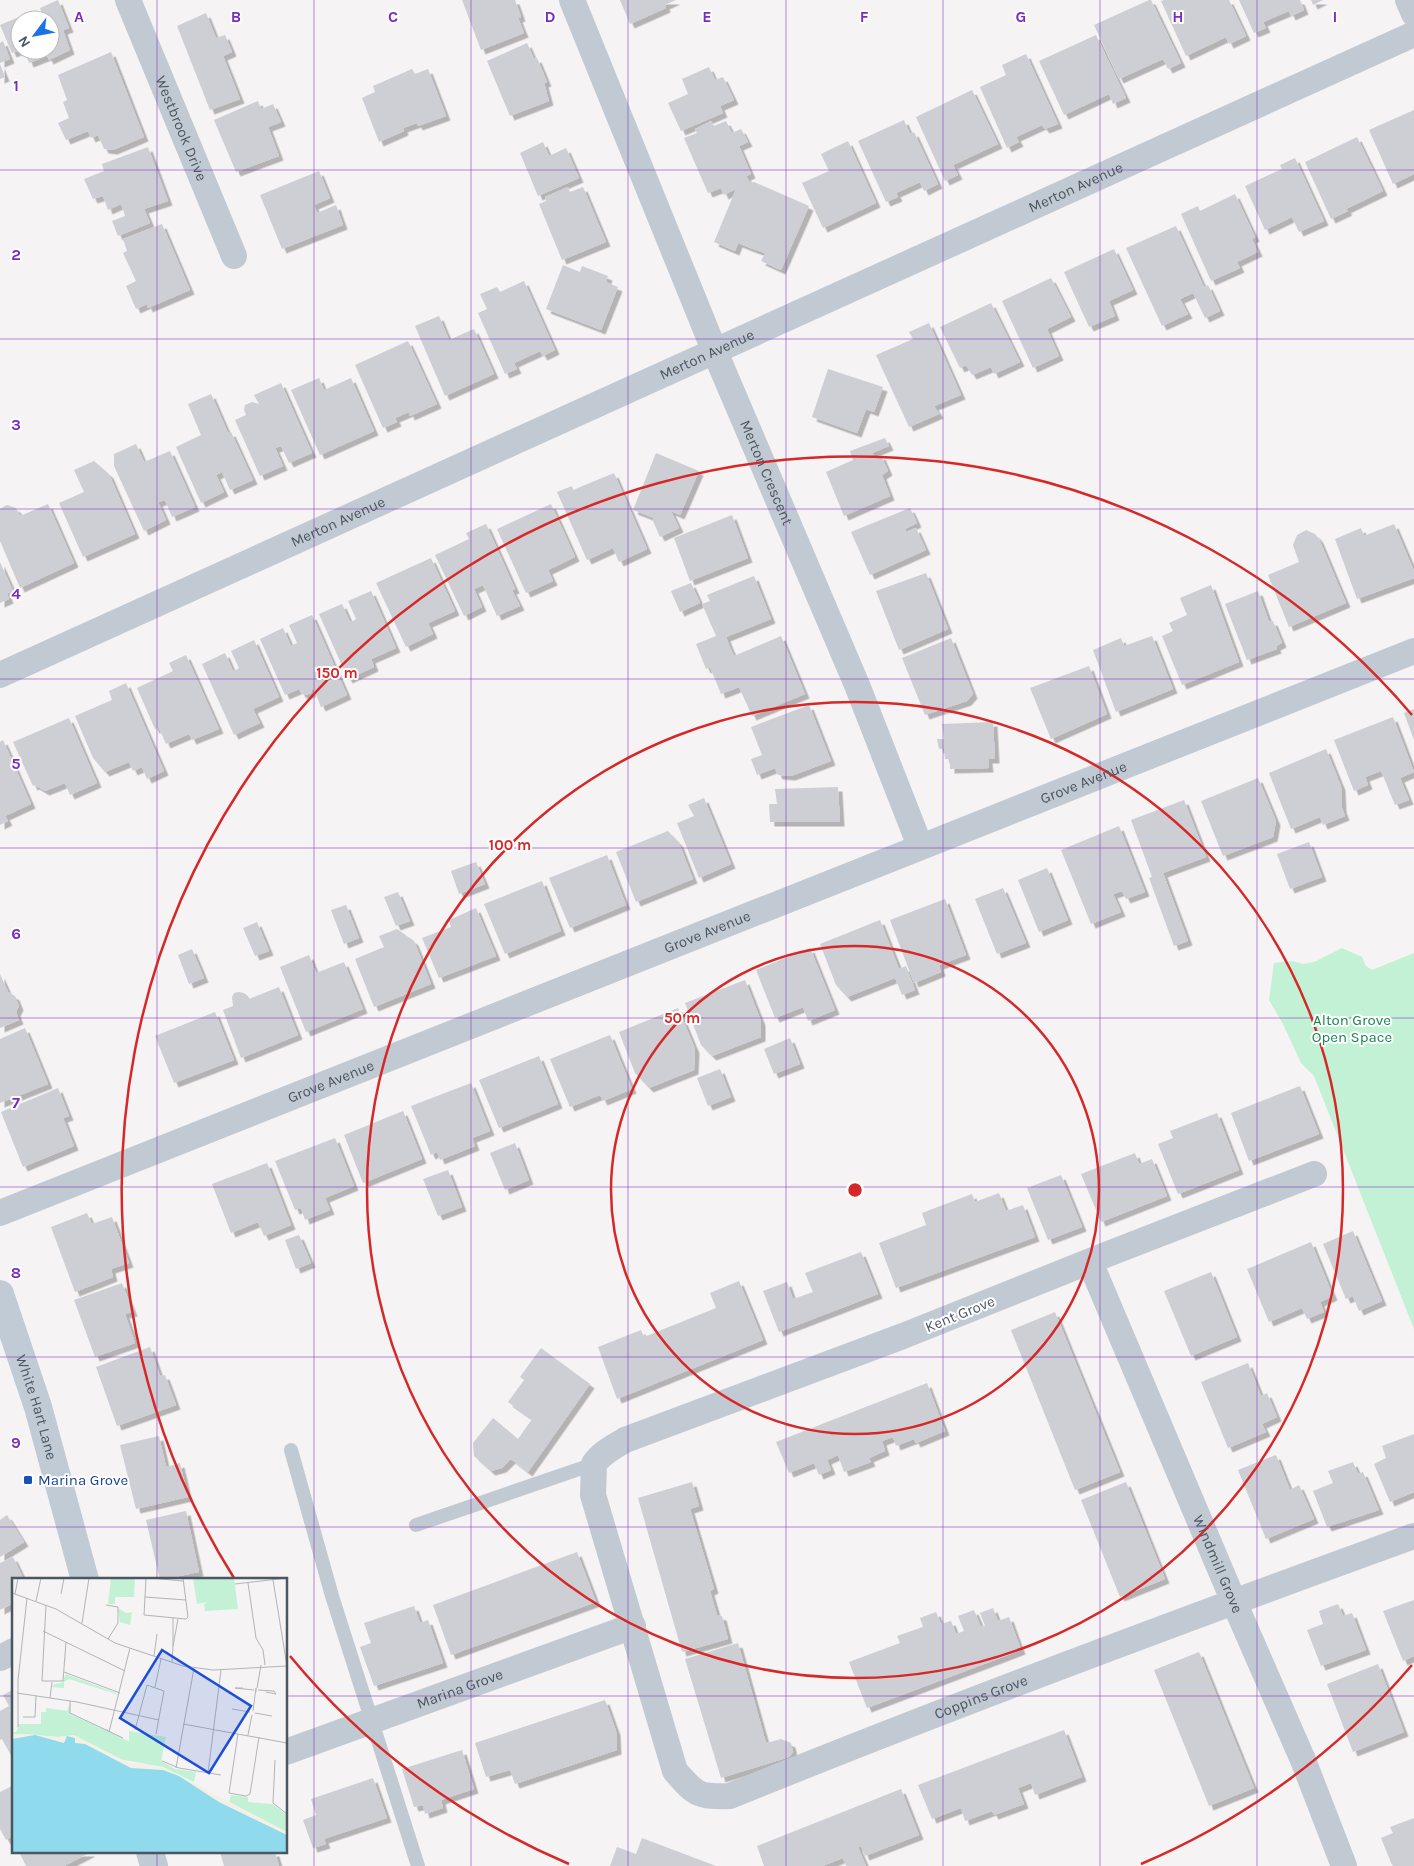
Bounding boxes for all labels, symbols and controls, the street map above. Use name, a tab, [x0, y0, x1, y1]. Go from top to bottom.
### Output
text: A	[74, 7, 84, 26]
text: B	[231, 7, 241, 26]
text: C	[388, 7, 398, 26]
text: D	[545, 7, 556, 26]
text: E	[702, 7, 712, 26]
text: F	[860, 7, 869, 26]
text: G	[1016, 7, 1026, 26]
text: H	[1172, 7, 1184, 26]
text: I	[1333, 7, 1337, 26]
north arrow	[10, 10, 60, 60]
text: N	[15, 33, 34, 50]
street label: Westbrook Drive	[151, 73, 211, 184]
text: 1	[13, 76, 19, 95]
street label: Merton Avenue	[1026, 158, 1126, 217]
text: 2	[11, 245, 21, 264]
street label: Merton Avenue	[657, 325, 757, 384]
text: 3	[11, 415, 21, 434]
street label: Merton Crescent	[736, 417, 797, 528]
street label: Merton Avenue	[288, 493, 388, 551]
text: 4	[11, 584, 21, 603]
text: 150 m	[316, 664, 358, 682]
text: 5	[11, 754, 21, 773]
street label: Grove Avenue	[1038, 757, 1129, 808]
text: 100 m	[489, 836, 531, 854]
street label: Grove Avenue	[661, 907, 753, 957]
text: 6	[11, 924, 21, 943]
text: 50 m	[664, 1009, 700, 1027]
park label: Alton Grove Open Space	[1312, 1011, 1392, 1046]
street label: Grove Avenue	[285, 1056, 377, 1107]
text: 7	[12, 1093, 20, 1112]
centre of rings	[846, 1181, 864, 1199]
text: 8	[11, 1263, 21, 1282]
street label: Kent Grove	[923, 1292, 997, 1336]
street label: White Hart Lane	[12, 1352, 61, 1462]
text: 9	[11, 1433, 21, 1452]
place label: Marina Grove	[38, 1471, 128, 1489]
marker: Marina Grove	[22, 1474, 34, 1486]
street label: Windmill Grove	[1189, 1512, 1247, 1616]
inset map	[12, 1578, 288, 1854]
street label: Marina Grove	[414, 1665, 505, 1713]
street label: Coppins Grove	[932, 1671, 1030, 1723]

